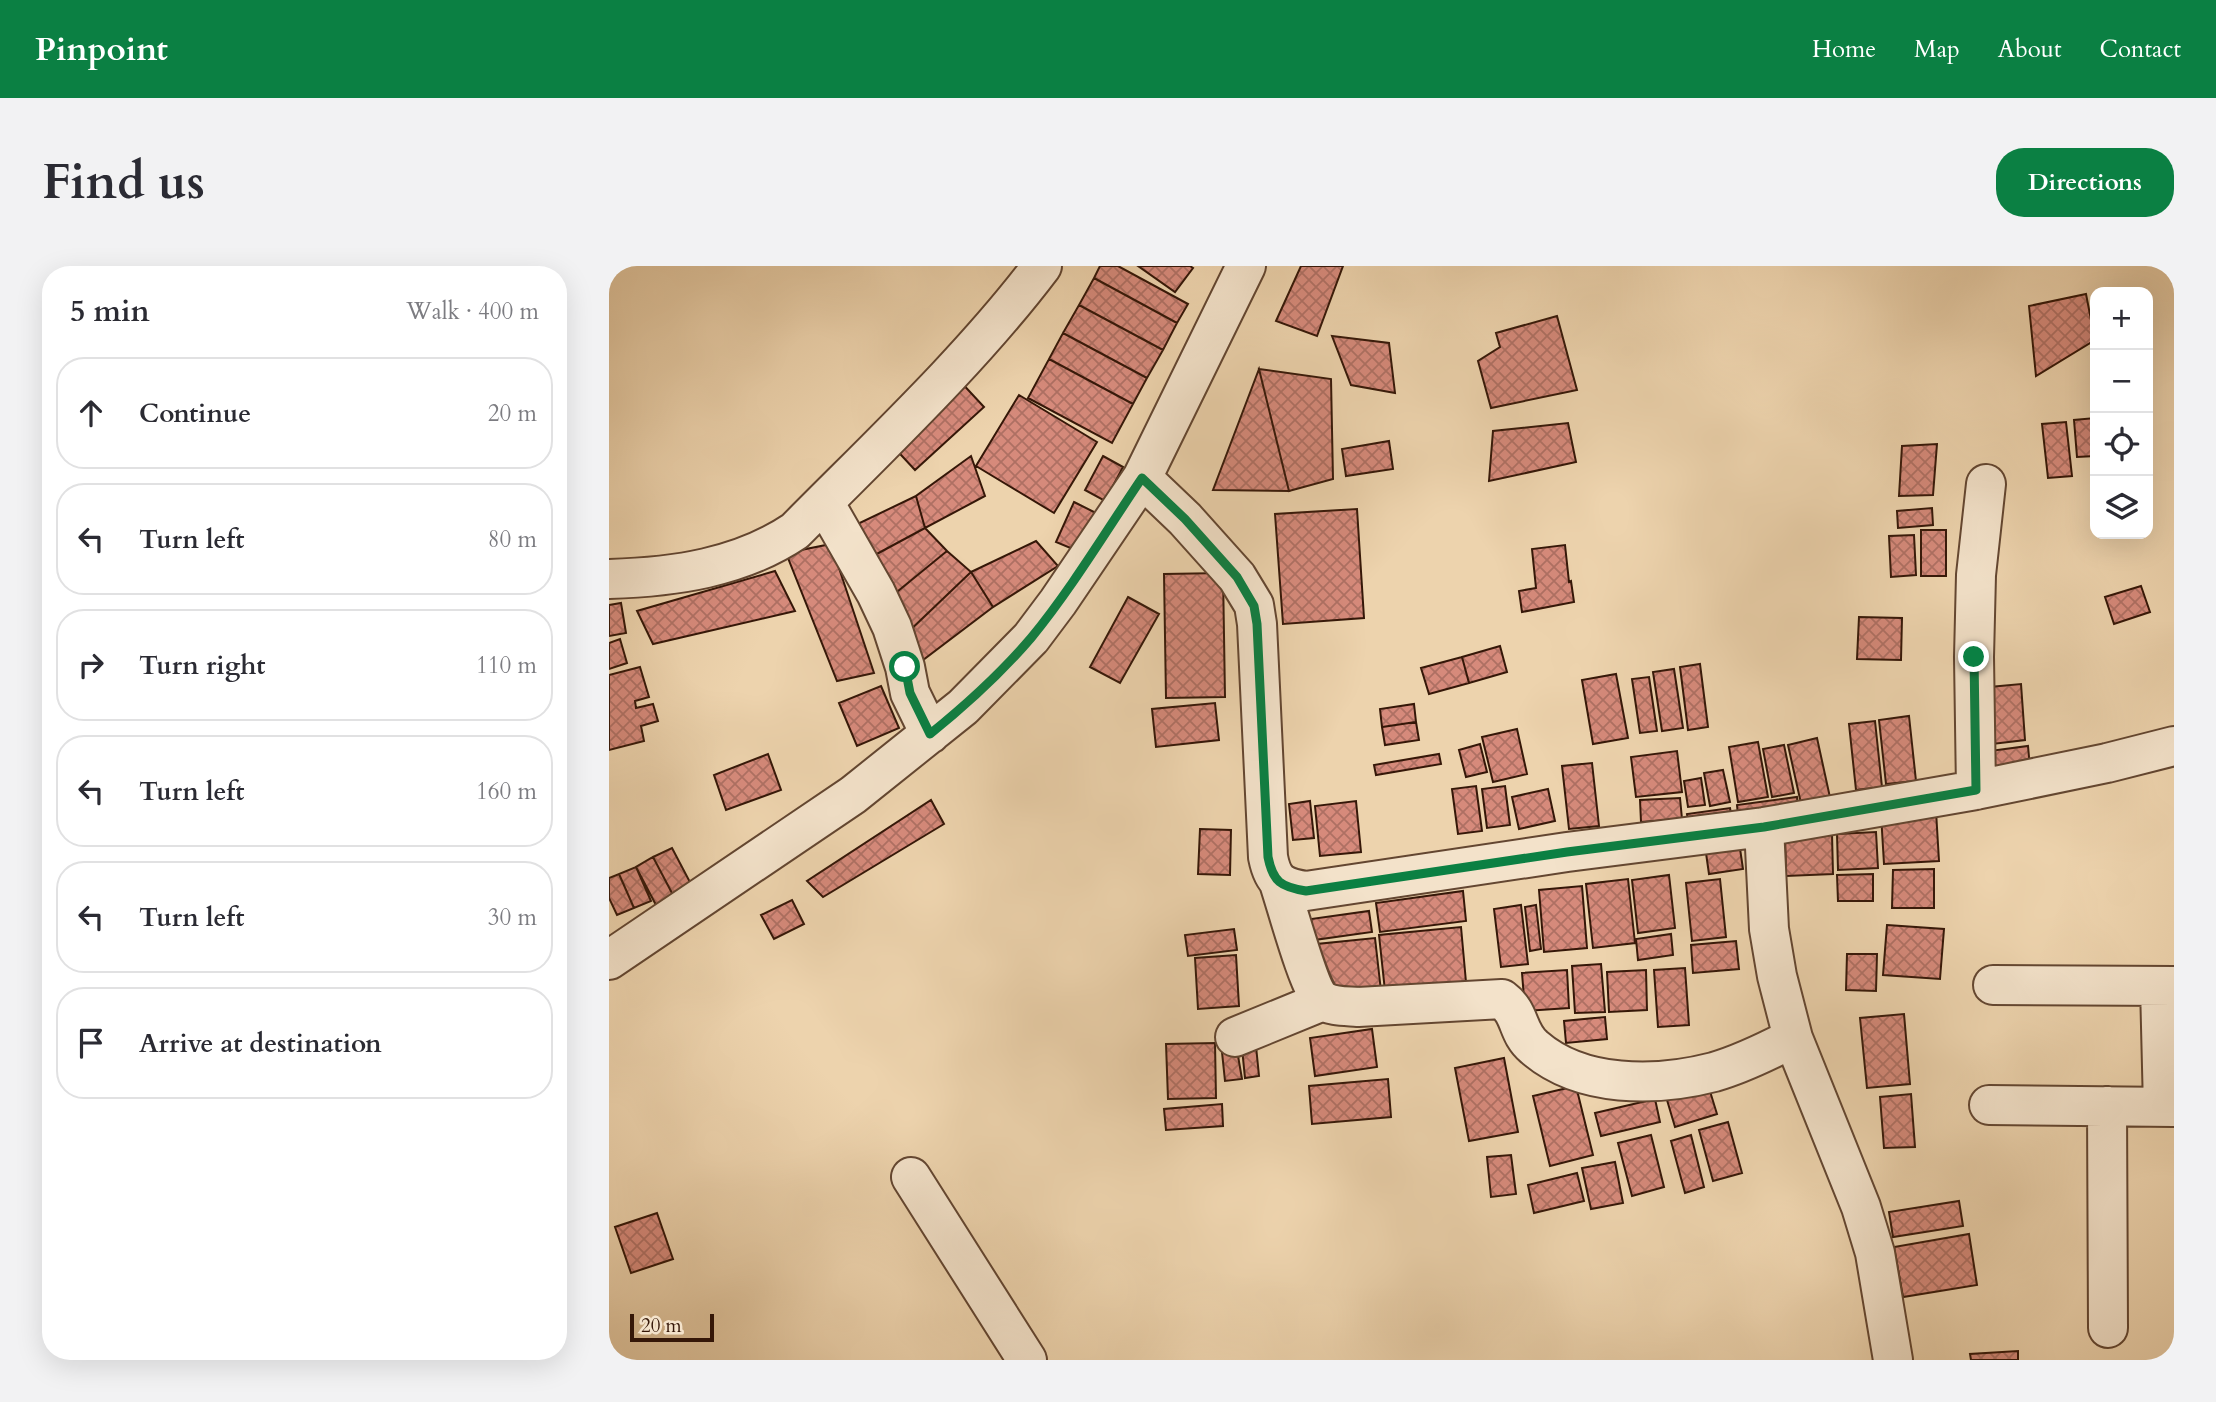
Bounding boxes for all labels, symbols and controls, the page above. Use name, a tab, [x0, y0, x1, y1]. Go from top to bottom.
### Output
text: Pinpoint	[35, 27, 168, 72]
text: Home	[1812, 33, 1876, 66]
text: Map	[1914, 33, 1960, 66]
text: About	[1998, 33, 2062, 66]
text: Contact	[2100, 33, 2181, 66]
button: Directions	[1996, 148, 2174, 217]
text: Find us	[42, 149, 205, 216]
map controls	[2090, 287, 2153, 539]
button: +	[2090, 287, 2153, 350]
text: 5 min	[70, 291, 150, 332]
text: Walk · 400 m	[406, 296, 539, 327]
button: −	[2090, 350, 2153, 413]
icon: ahead	[72, 394, 110, 432]
text: Continue	[139, 396, 251, 431]
text: 20 m	[488, 398, 537, 429]
button: locate	[2090, 413, 2153, 476]
button: layers	[2090, 476, 2153, 539]
icon: left	[72, 520, 110, 558]
text: Turn left	[139, 522, 244, 557]
text: 80 m	[488, 524, 537, 555]
route end	[1958, 641, 1989, 672]
icon: right	[72, 646, 110, 684]
text: Turn right	[139, 648, 266, 683]
text: 110 m	[476, 650, 537, 681]
route start	[889, 651, 920, 682]
icon: left	[72, 772, 110, 810]
text: Turn left	[139, 774, 244, 809]
text: 160 m	[476, 776, 537, 807]
icon: left	[72, 898, 110, 936]
text: Turn left	[139, 900, 244, 935]
text: 30 m	[488, 902, 537, 933]
icon: arrive	[72, 1024, 110, 1062]
text: Arrive at destination	[139, 1026, 382, 1061]
scale bar	[630, 1311, 714, 1343]
text: 20 m	[641, 1313, 682, 1339]

